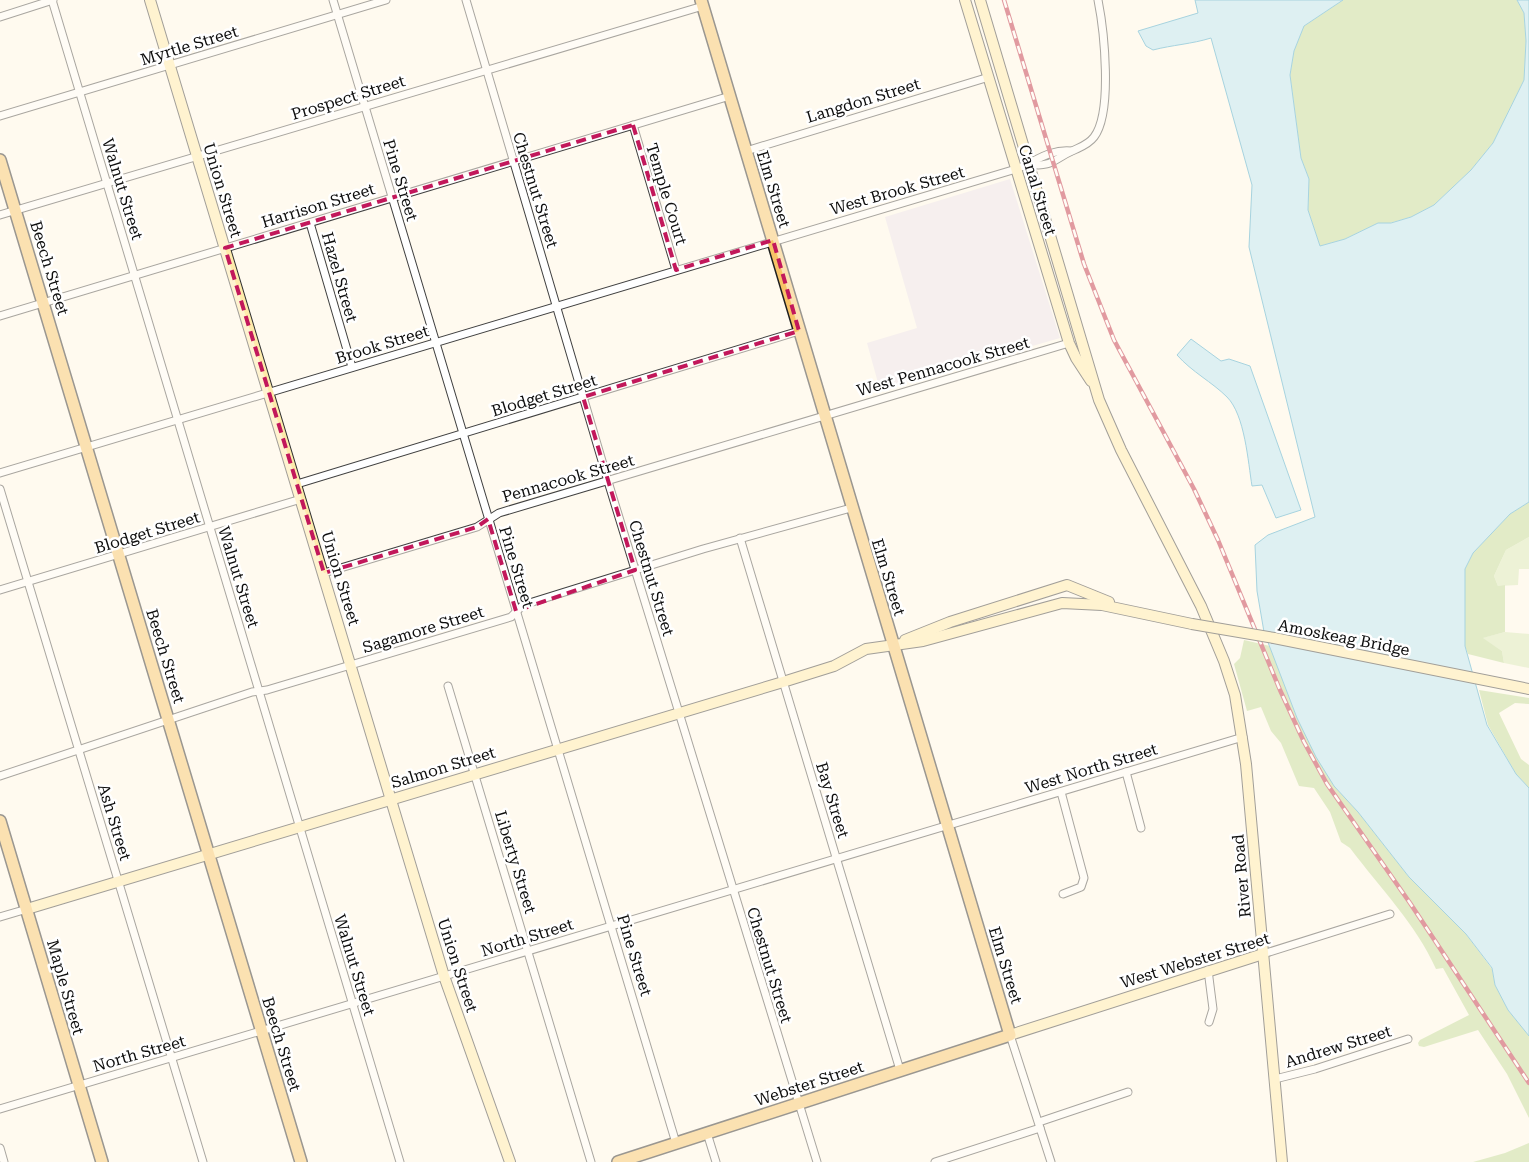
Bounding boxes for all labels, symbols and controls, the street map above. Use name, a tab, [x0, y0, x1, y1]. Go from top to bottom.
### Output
street label: Myrtle Street	[138, 22, 240, 69]
street label: Prospect Street	[289, 71, 408, 124]
street label: Langdon Street	[804, 74, 922, 127]
street label: Chestnut Street	[509, 130, 562, 250]
street label: Walnut Street	[98, 136, 147, 242]
street label: Pine Street	[379, 137, 422, 223]
street label: Union Street	[199, 140, 246, 240]
street label: Temple Court	[642, 141, 691, 247]
street label: Canal Street	[1015, 142, 1060, 238]
street label: Elm Street	[753, 148, 794, 230]
street label: West Brook Street	[828, 162, 967, 219]
street label: Harrison Street	[259, 179, 377, 232]
street label: Beech Street	[26, 219, 73, 318]
street label: Hazel Street	[318, 230, 361, 324]
street label: Brook Street	[333, 321, 431, 368]
street label: West Pennacook Street	[855, 333, 1032, 400]
street label: Blodget Street	[489, 370, 599, 421]
street label: Pennacook Street	[500, 451, 636, 506]
street label: Blodget Street	[92, 507, 202, 558]
street label: Chestnut Street	[625, 518, 678, 638]
street label: Walnut Street	[214, 524, 263, 630]
street label: Pine Street	[495, 524, 538, 610]
street label: Union Street	[317, 528, 364, 628]
street label: Elm Street	[868, 536, 909, 618]
street label: Sagamore Street	[360, 602, 486, 657]
street label: Beech Street	[142, 607, 189, 706]
street label: Amoskeag Bridge	[1277, 615, 1411, 660]
street label: West North Street	[1023, 739, 1160, 798]
street label: Salmon Street	[389, 743, 498, 792]
street label: Bay Street	[812, 760, 853, 840]
street label: Ash Street	[94, 781, 135, 863]
street label: Liberty Street	[491, 808, 540, 916]
street label: River Road	[1228, 833, 1255, 919]
street label: Chestnut Street	[743, 905, 796, 1025]
street label: Walnut Street	[330, 912, 379, 1018]
street label: Pine Street	[613, 912, 656, 998]
street label: North Street	[479, 914, 576, 961]
street label: Union Street	[433, 916, 482, 1015]
street label: Elm Street	[985, 924, 1026, 1006]
street label: West Webster Street	[1118, 929, 1272, 992]
street label: Maple Street	[43, 937, 88, 1037]
street label: Beech Street	[258, 995, 305, 1094]
street label: Andrew Street	[1283, 1021, 1394, 1072]
street label: North Street	[91, 1031, 188, 1076]
street label: Webster Street	[752, 1057, 866, 1110]

